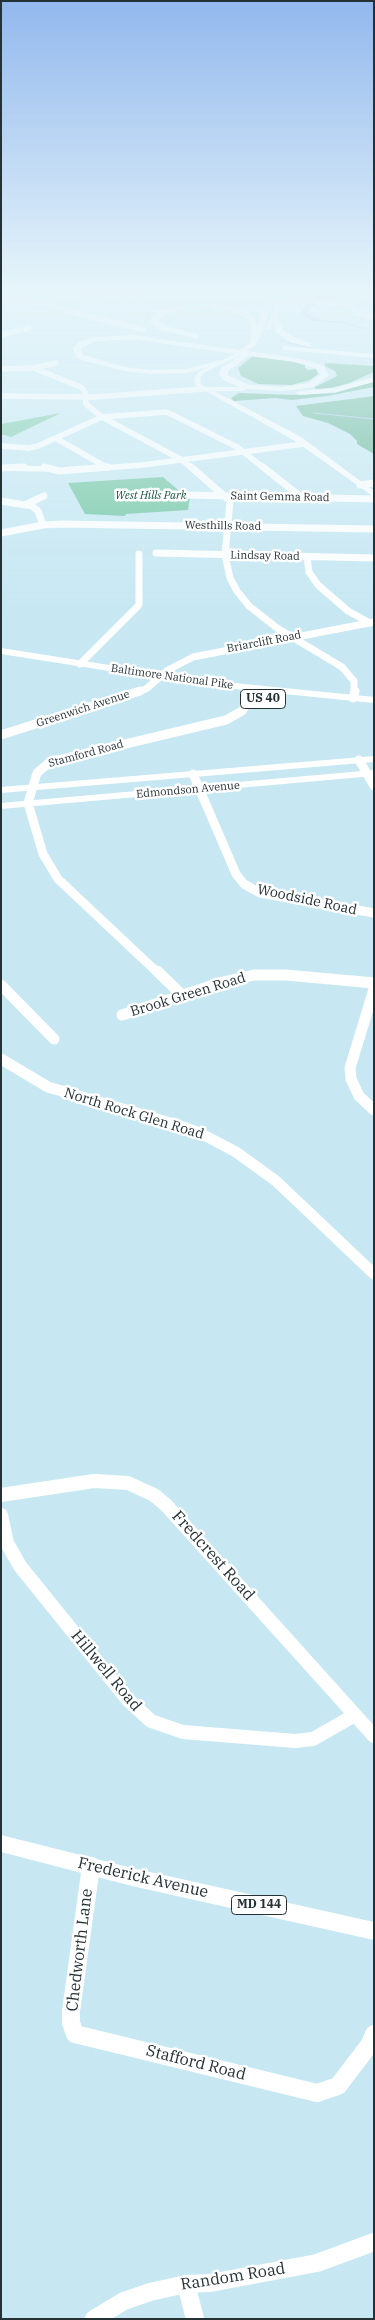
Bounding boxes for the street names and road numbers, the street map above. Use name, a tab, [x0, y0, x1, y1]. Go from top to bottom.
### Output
street label: Saint Gemma Road	[230, 490, 330, 504]
street label: Westhills Road	[185, 519, 261, 533]
street label: Lindsay Road	[230, 549, 300, 563]
street label: Briarclift Road	[226, 628, 302, 656]
street label: Baltimore National Pike	[110, 662, 234, 692]
street label: Greenwich Avenue	[35, 688, 131, 730]
road number: US 40	[240, 690, 286, 709]
street label: Stamford Road	[47, 738, 125, 770]
street label: Edmondson Avenue	[136, 779, 240, 801]
street label: Woodside Road	[256, 881, 358, 919]
street label: Brook Green Road	[128, 969, 248, 1021]
street label: North Rock Glen Road	[62, 1085, 206, 1143]
street label: Fredcrest Road	[168, 1507, 258, 1605]
street label: Hillwell Road	[67, 1627, 145, 1715]
street label: Frederick Avenue	[76, 1854, 210, 1902]
street label: Chedworth Lane	[63, 1887, 97, 2013]
road number: MD 144	[232, 1896, 286, 1914]
street label: Stafford Road	[144, 2041, 248, 2085]
street label: Random Road	[179, 2259, 287, 2295]

